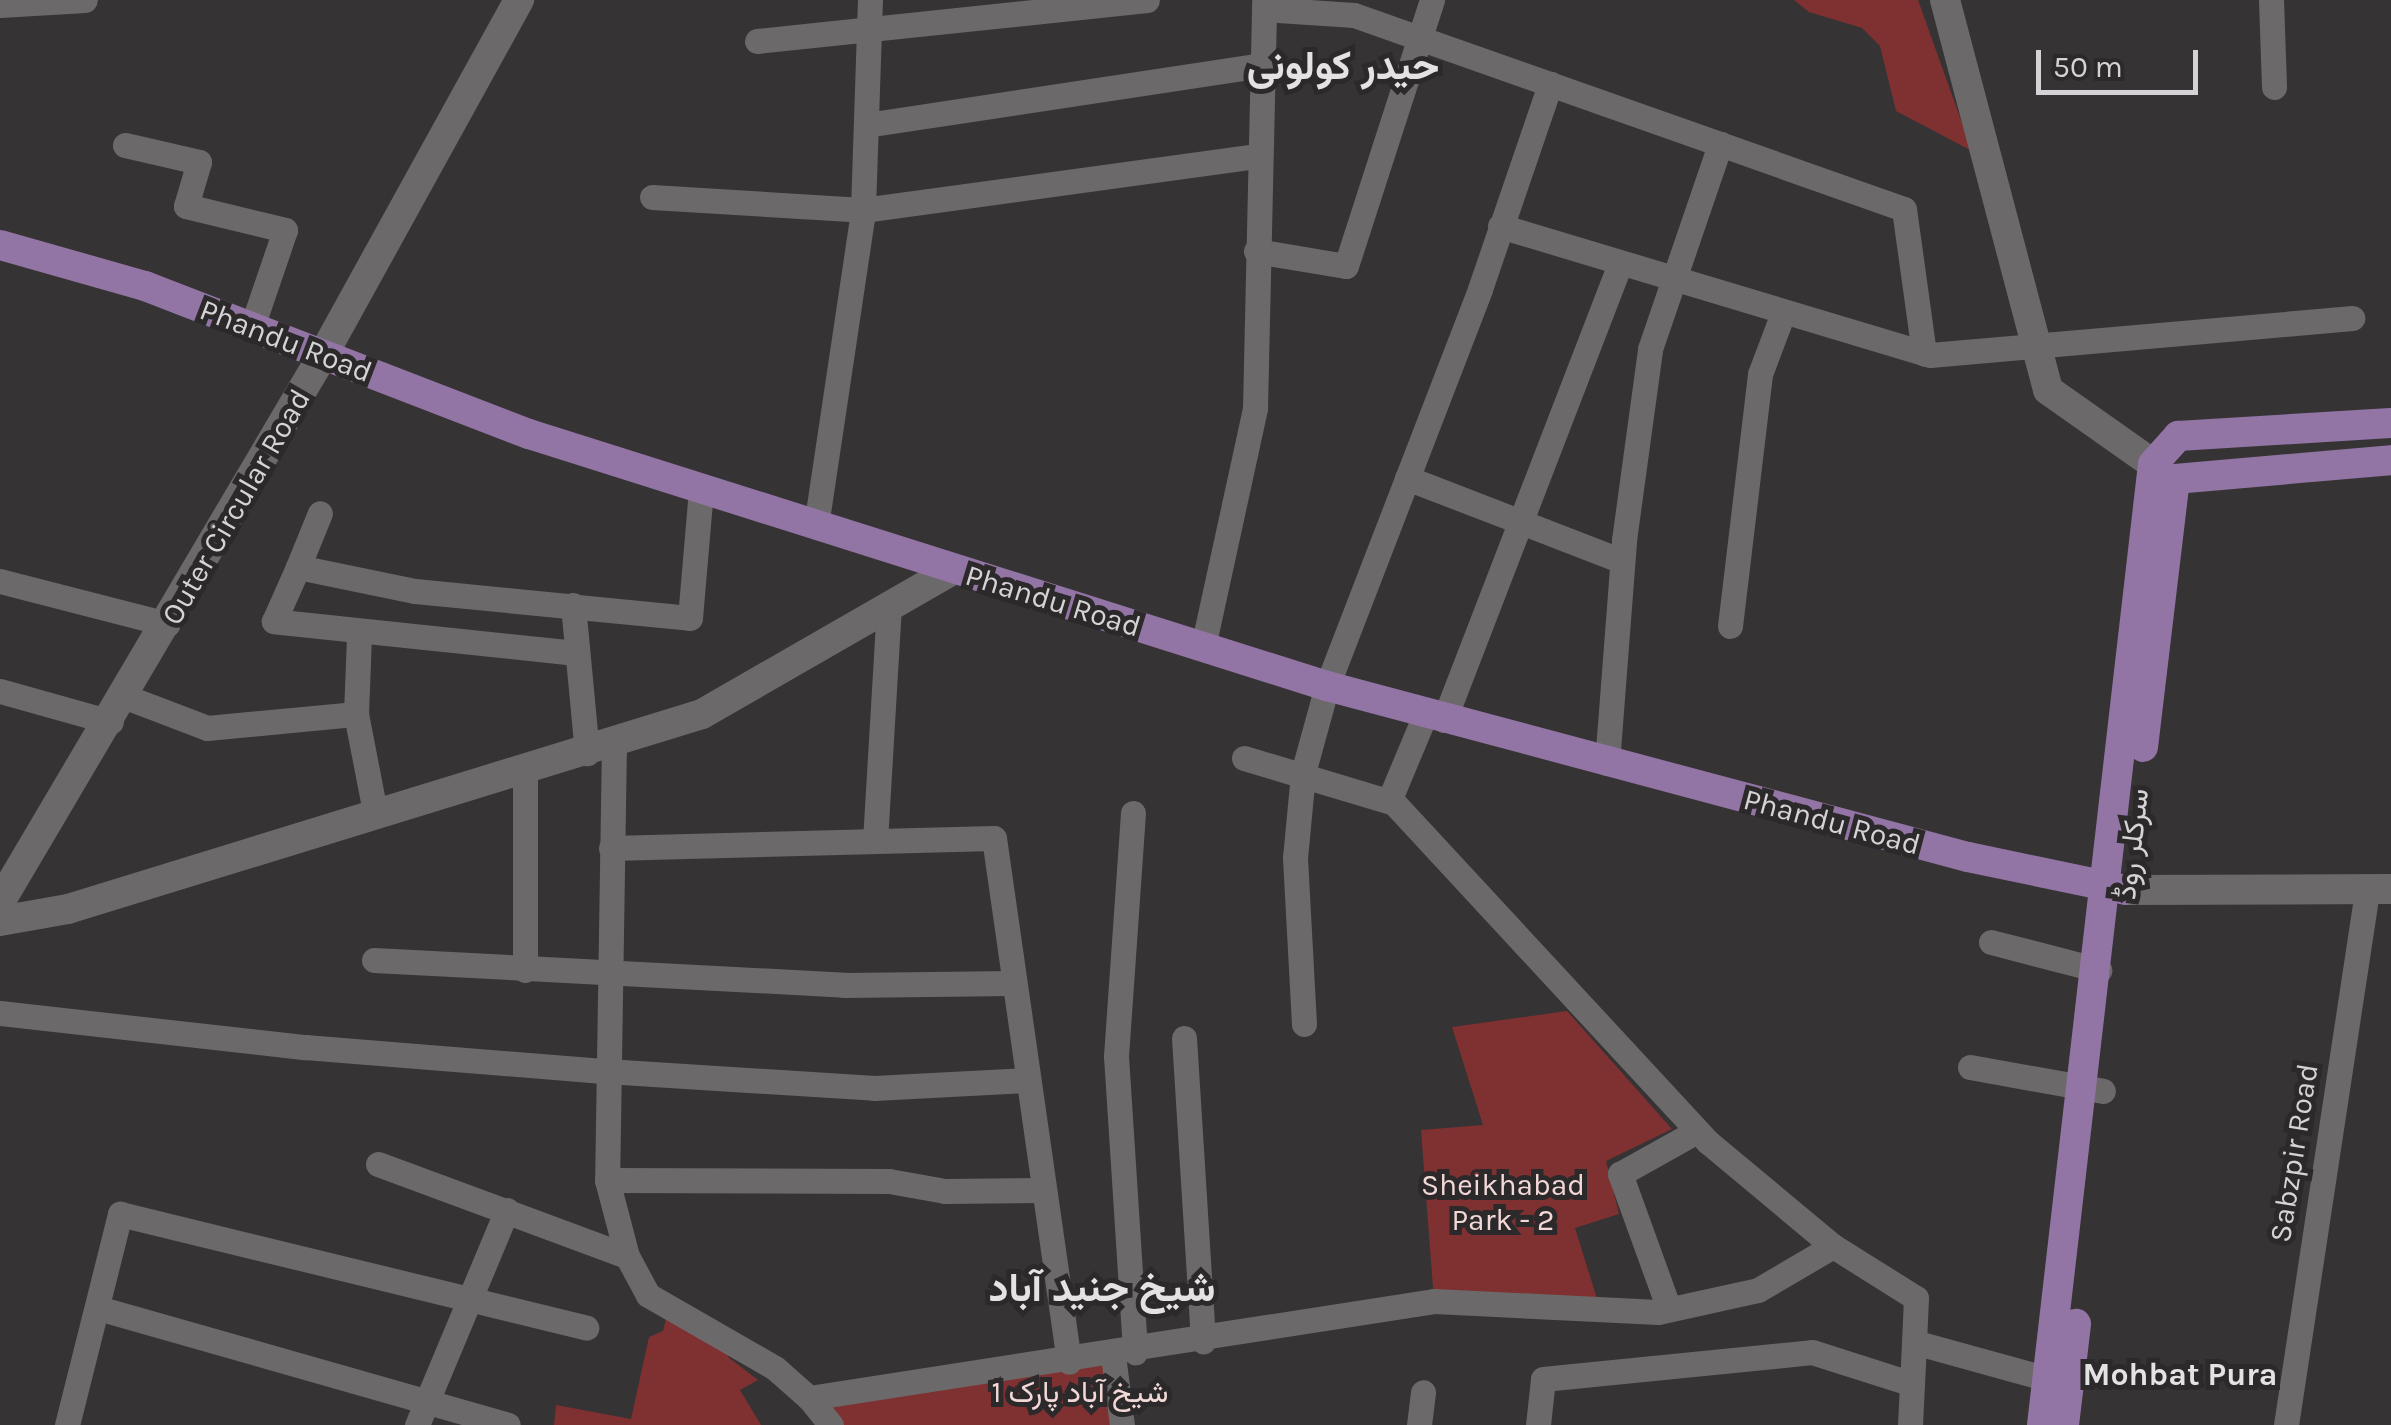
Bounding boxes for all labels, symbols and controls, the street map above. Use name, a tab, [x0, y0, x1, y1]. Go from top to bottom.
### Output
scale bar	[2041, 30, 2204, 92]
district label: حیدر کولونی	[1247, 42, 1439, 90]
text: 50 m	[2053, 49, 2123, 85]
street label: Phandu Road	[195, 292, 377, 390]
street label: Outer Circular Road	[154, 383, 318, 631]
street label: Phandu Road	[961, 557, 1145, 645]
street label: Phandu Road	[1740, 781, 1924, 863]
street label: سرکلر روڈ	[2107, 786, 2157, 902]
street label: Sabzpir Road	[2262, 1061, 2326, 1245]
park label: Sheikhabad Park - 2	[1421, 1167, 1585, 1238]
district label: شیخ جنید آباد	[988, 1264, 1216, 1312]
district label: Mohbat Pura	[2082, 1356, 2278, 1394]
park label: شیخ آباد پارک 1	[991, 1374, 1169, 1410]

